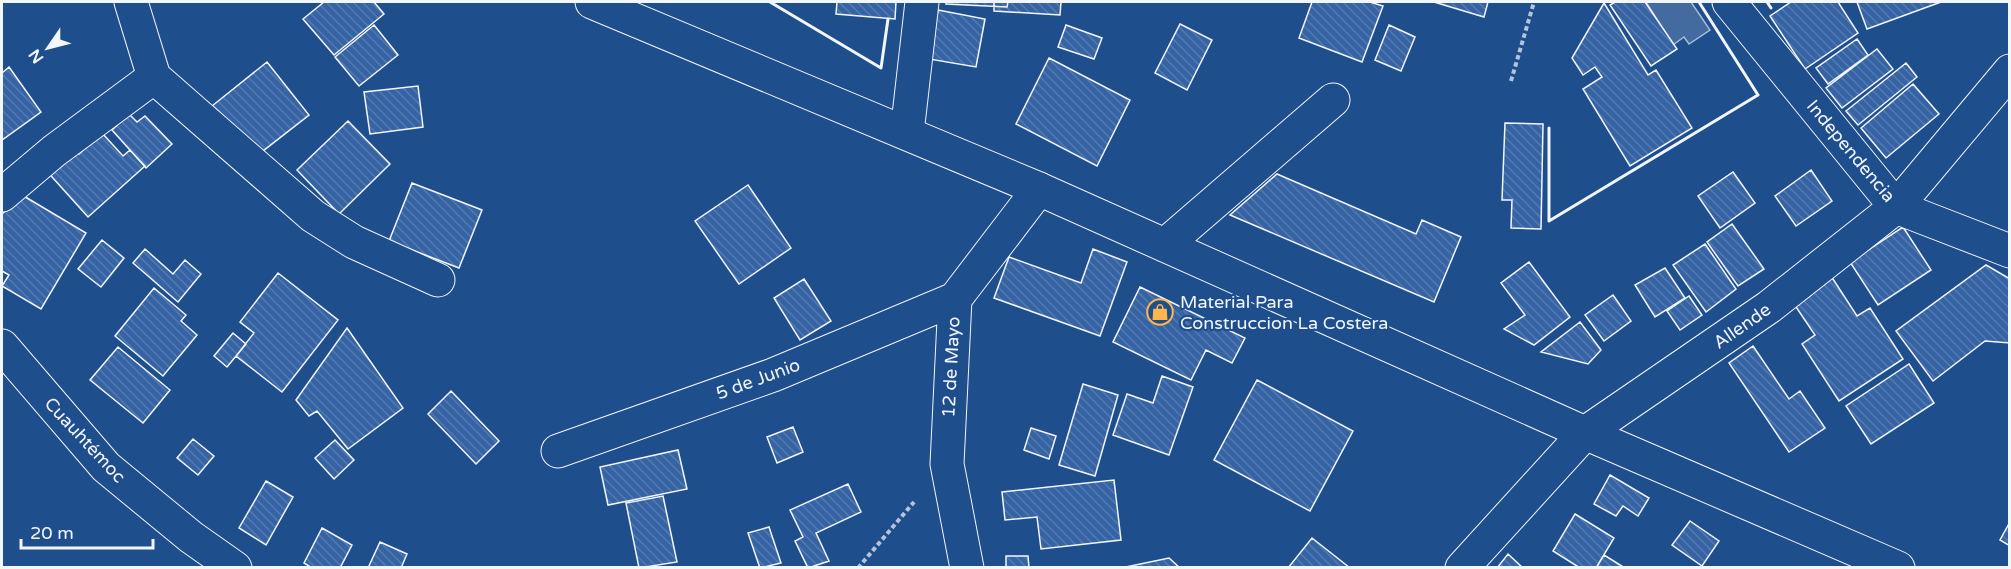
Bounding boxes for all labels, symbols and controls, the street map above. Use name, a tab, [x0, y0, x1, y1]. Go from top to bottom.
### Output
north arrow	[18, 18, 78, 78]
text: N	[25, 45, 48, 67]
street label: Independencia	[1802, 95, 1900, 207]
place label: Material Para Construccion La Costera	[1180, 291, 1388, 334]
shop icon: Material Para Construccion La Costera	[1145, 297, 1175, 327]
street label: Allende	[1709, 298, 1775, 354]
street label: 12 de Mayo	[937, 316, 965, 418]
street label: 5 de Junio	[713, 354, 803, 404]
street label: Cuauhtémoc	[40, 393, 130, 487]
scale bar	[21, 512, 153, 550]
text: 20 m	[30, 522, 74, 544]

